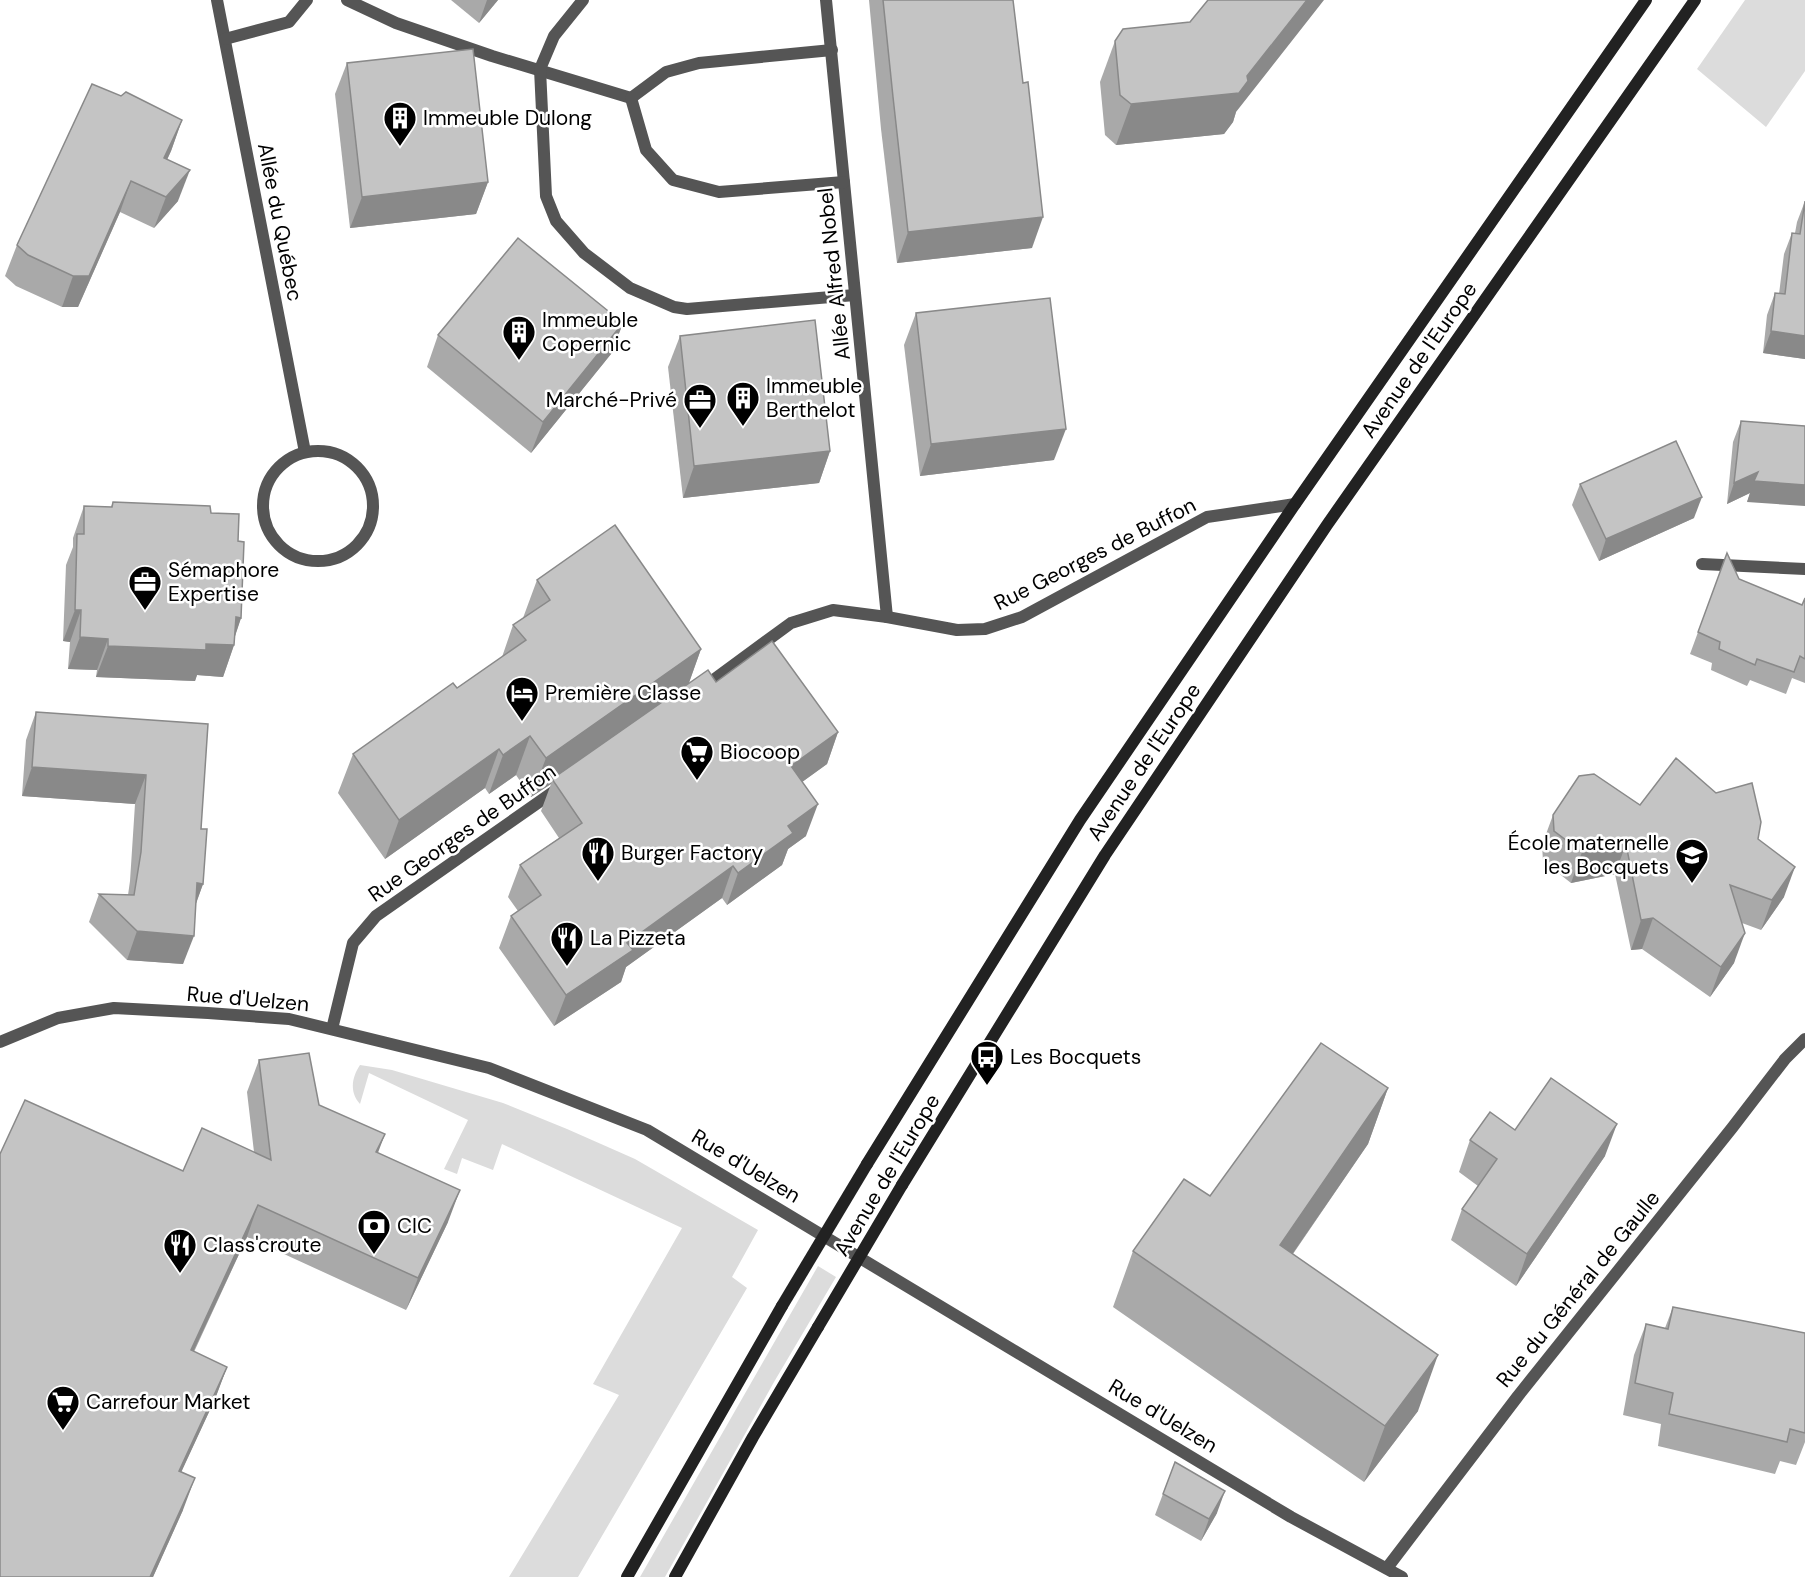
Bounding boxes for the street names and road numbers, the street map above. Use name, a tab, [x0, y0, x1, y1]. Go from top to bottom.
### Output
street label: Allée du Québec	[251, 140, 309, 304]
street label: Allée Alfred Nobel	[811, 186, 857, 362]
street label: Avenue de l'Europe	[1355, 276, 1483, 444]
street label: Rue Georges de Buffon	[989, 491, 1201, 617]
street label: Avenue de l'Europe	[1081, 678, 1207, 846]
street label: Rue Georges de Buffon	[363, 758, 561, 908]
street label: Rue d'Uelzen	[186, 980, 310, 1018]
street label: Avenue de l'Europe	[827, 1089, 947, 1261]
street label: Rue d'Uelzen	[686, 1122, 806, 1210]
street label: Rue du Général de Gaulle	[1490, 1185, 1666, 1393]
street label: Rue d'Uelzen	[1103, 1372, 1223, 1460]

